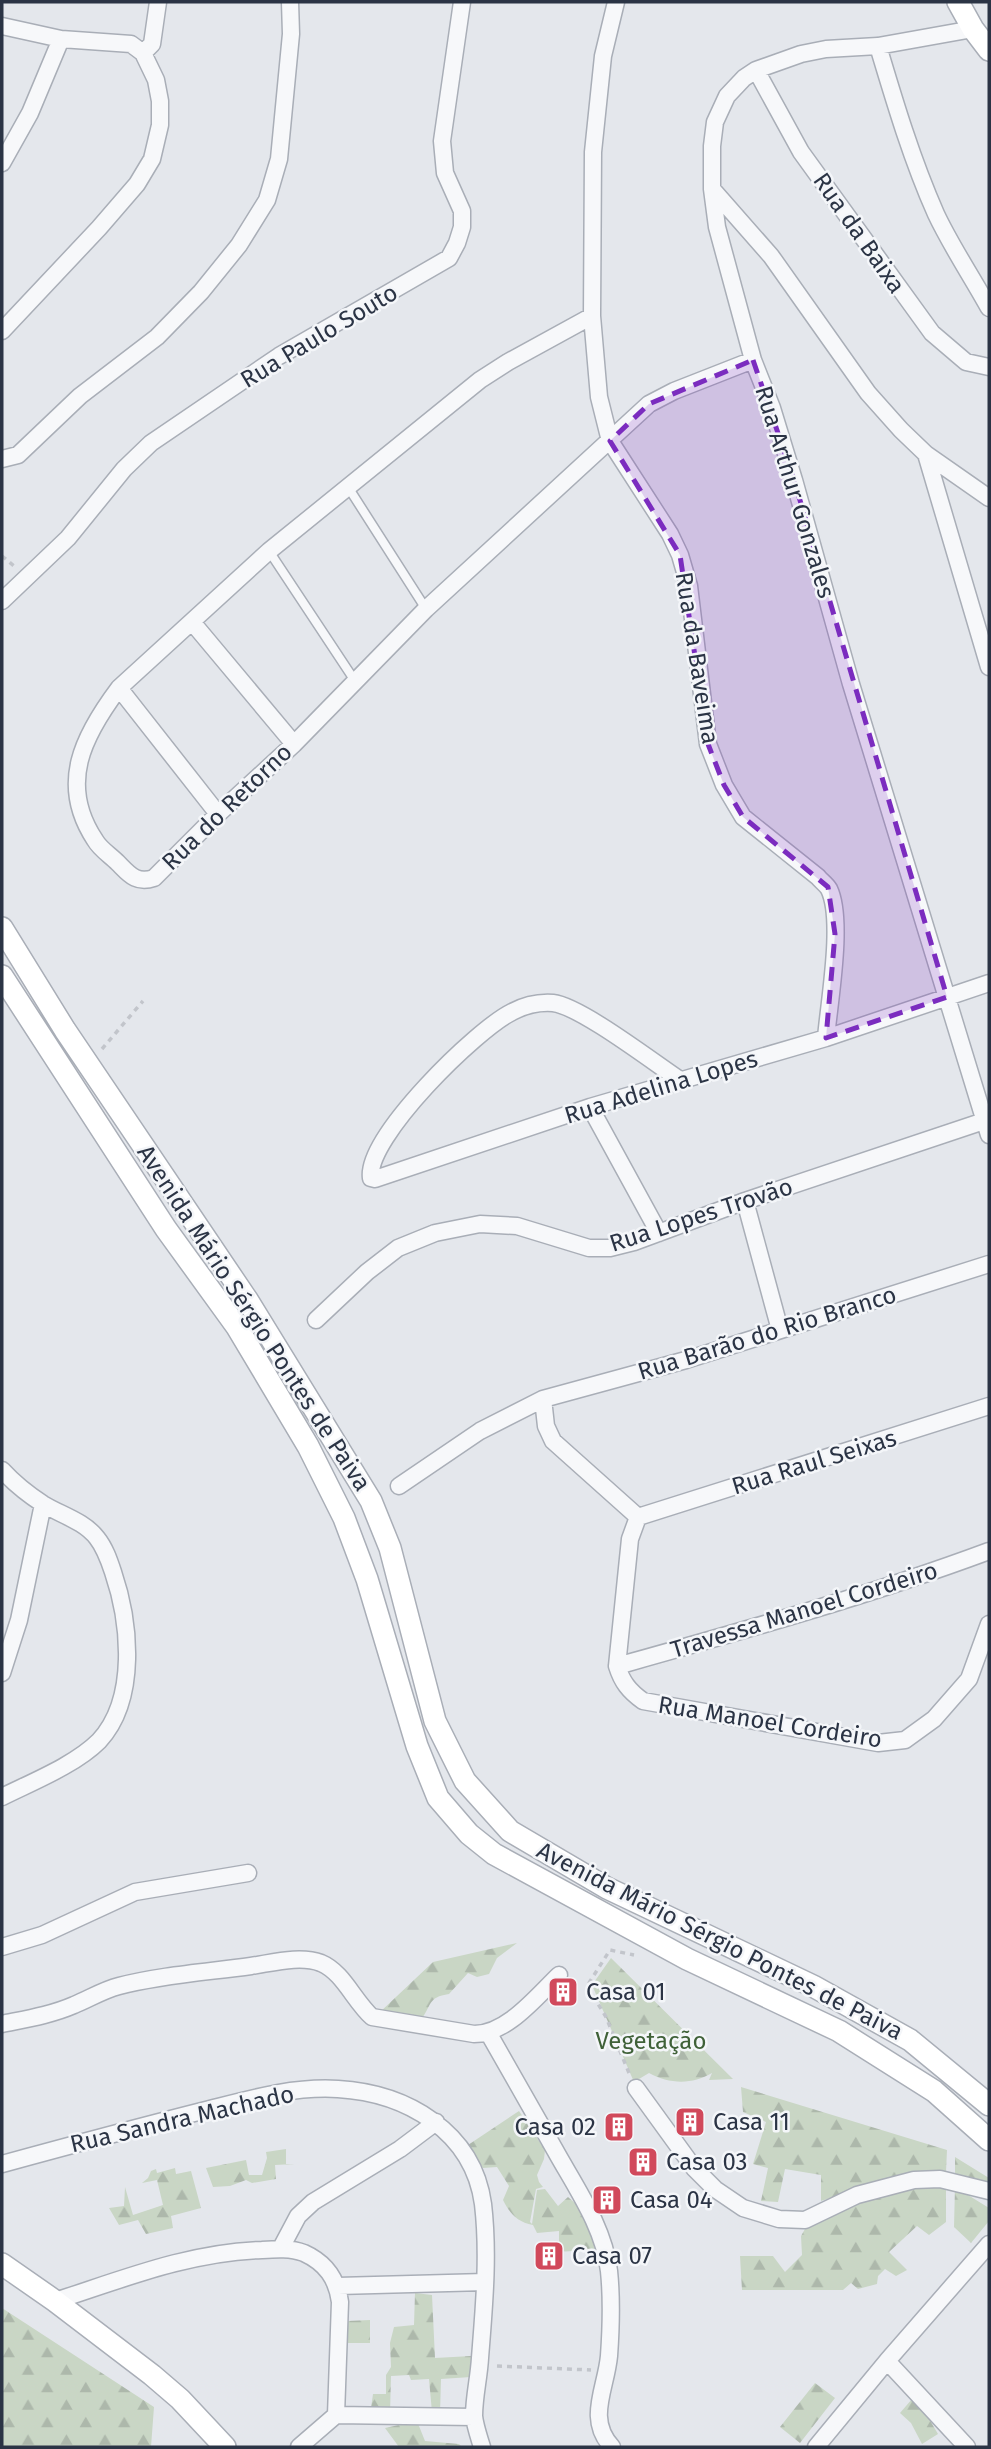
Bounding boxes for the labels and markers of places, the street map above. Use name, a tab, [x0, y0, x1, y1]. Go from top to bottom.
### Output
building icon: Casa 01	[546, 1975, 580, 2009]
place label: Casa 01	[586, 1978, 666, 2006]
building icon: Casa 11	[673, 2105, 707, 2139]
place label: Casa 11	[713, 2108, 790, 2136]
building icon: Casa 02	[602, 2110, 636, 2144]
place label: Casa 02	[515, 2113, 596, 2141]
building icon: Casa 03	[626, 2145, 660, 2179]
place label: Casa 03	[666, 2148, 748, 2176]
building icon: Casa 04	[590, 2183, 624, 2217]
place label: Casa 04	[630, 2186, 713, 2214]
building icon: Casa 07	[532, 2239, 566, 2273]
place label: Casa 07	[572, 2242, 652, 2270]

